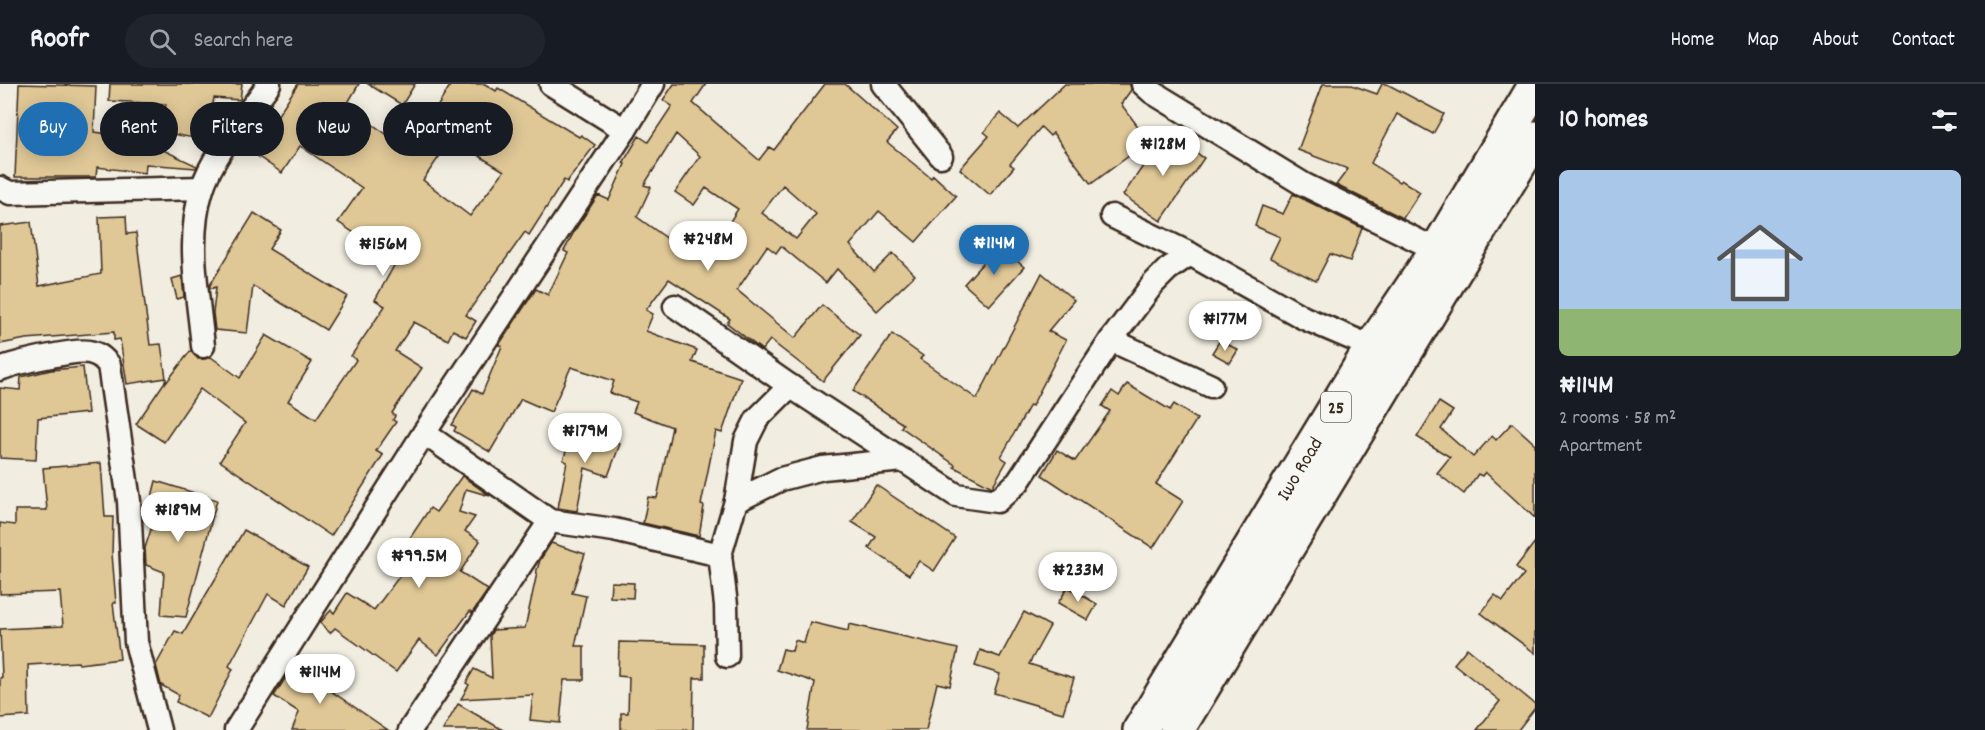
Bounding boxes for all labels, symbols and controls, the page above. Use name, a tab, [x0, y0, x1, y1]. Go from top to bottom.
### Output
search box	[125, 14, 545, 68]
text: Roofr	[30, 21, 89, 61]
icon: search	[146, 25, 179, 58]
text: Search here	[194, 26, 293, 57]
text: Home	[1670, 26, 1714, 56]
text: Map	[1747, 26, 1779, 56]
text: About	[1812, 26, 1859, 56]
text: Contact	[1892, 26, 1955, 56]
chip: Buy	[18, 102, 88, 156]
chip: Rent	[100, 102, 178, 156]
chip: Filters	[190, 102, 284, 156]
chip: New	[296, 102, 371, 156]
chip: Apartment	[383, 102, 513, 156]
text: 10 homes	[1559, 102, 1649, 139]
icon: filters	[1928, 104, 1961, 137]
pin: ₦128M	[1121, 126, 1205, 177]
text: ₦128M	[1140, 131, 1186, 159]
icon: home	[1706, 209, 1814, 317]
pin: ₦248M	[666, 221, 750, 272]
pin: ₦114M	[952, 225, 1036, 276]
pin: ₦156M	[341, 226, 425, 277]
text: ₦248M	[683, 226, 733, 254]
text: ₦114M	[973, 230, 1015, 258]
text: ₦156M	[359, 231, 407, 259]
pin: ₦177M	[1183, 301, 1267, 352]
text: ₦177M	[1203, 306, 1247, 334]
text: ₦114M	[1559, 368, 1614, 405]
road number: 25	[1321, 392, 1351, 422]
text: 2 rooms · 58 m²	[1559, 405, 1676, 433]
pin: ₦179M	[543, 413, 627, 464]
text: ₦179M	[562, 418, 608, 446]
street label: Iwo Road	[1271, 433, 1331, 507]
text: Apartment	[1559, 433, 1642, 461]
pin: ₦189M	[136, 492, 220, 543]
text: ₦189M	[155, 497, 201, 525]
pin: ₦99.5M	[370, 538, 468, 589]
text: ₦99.5M	[391, 543, 447, 571]
pin: ₦233M	[1036, 552, 1120, 603]
text: ₦233M	[1052, 557, 1104, 585]
pin: ₦114M	[278, 654, 362, 705]
text: ₦114M	[299, 659, 341, 687]

